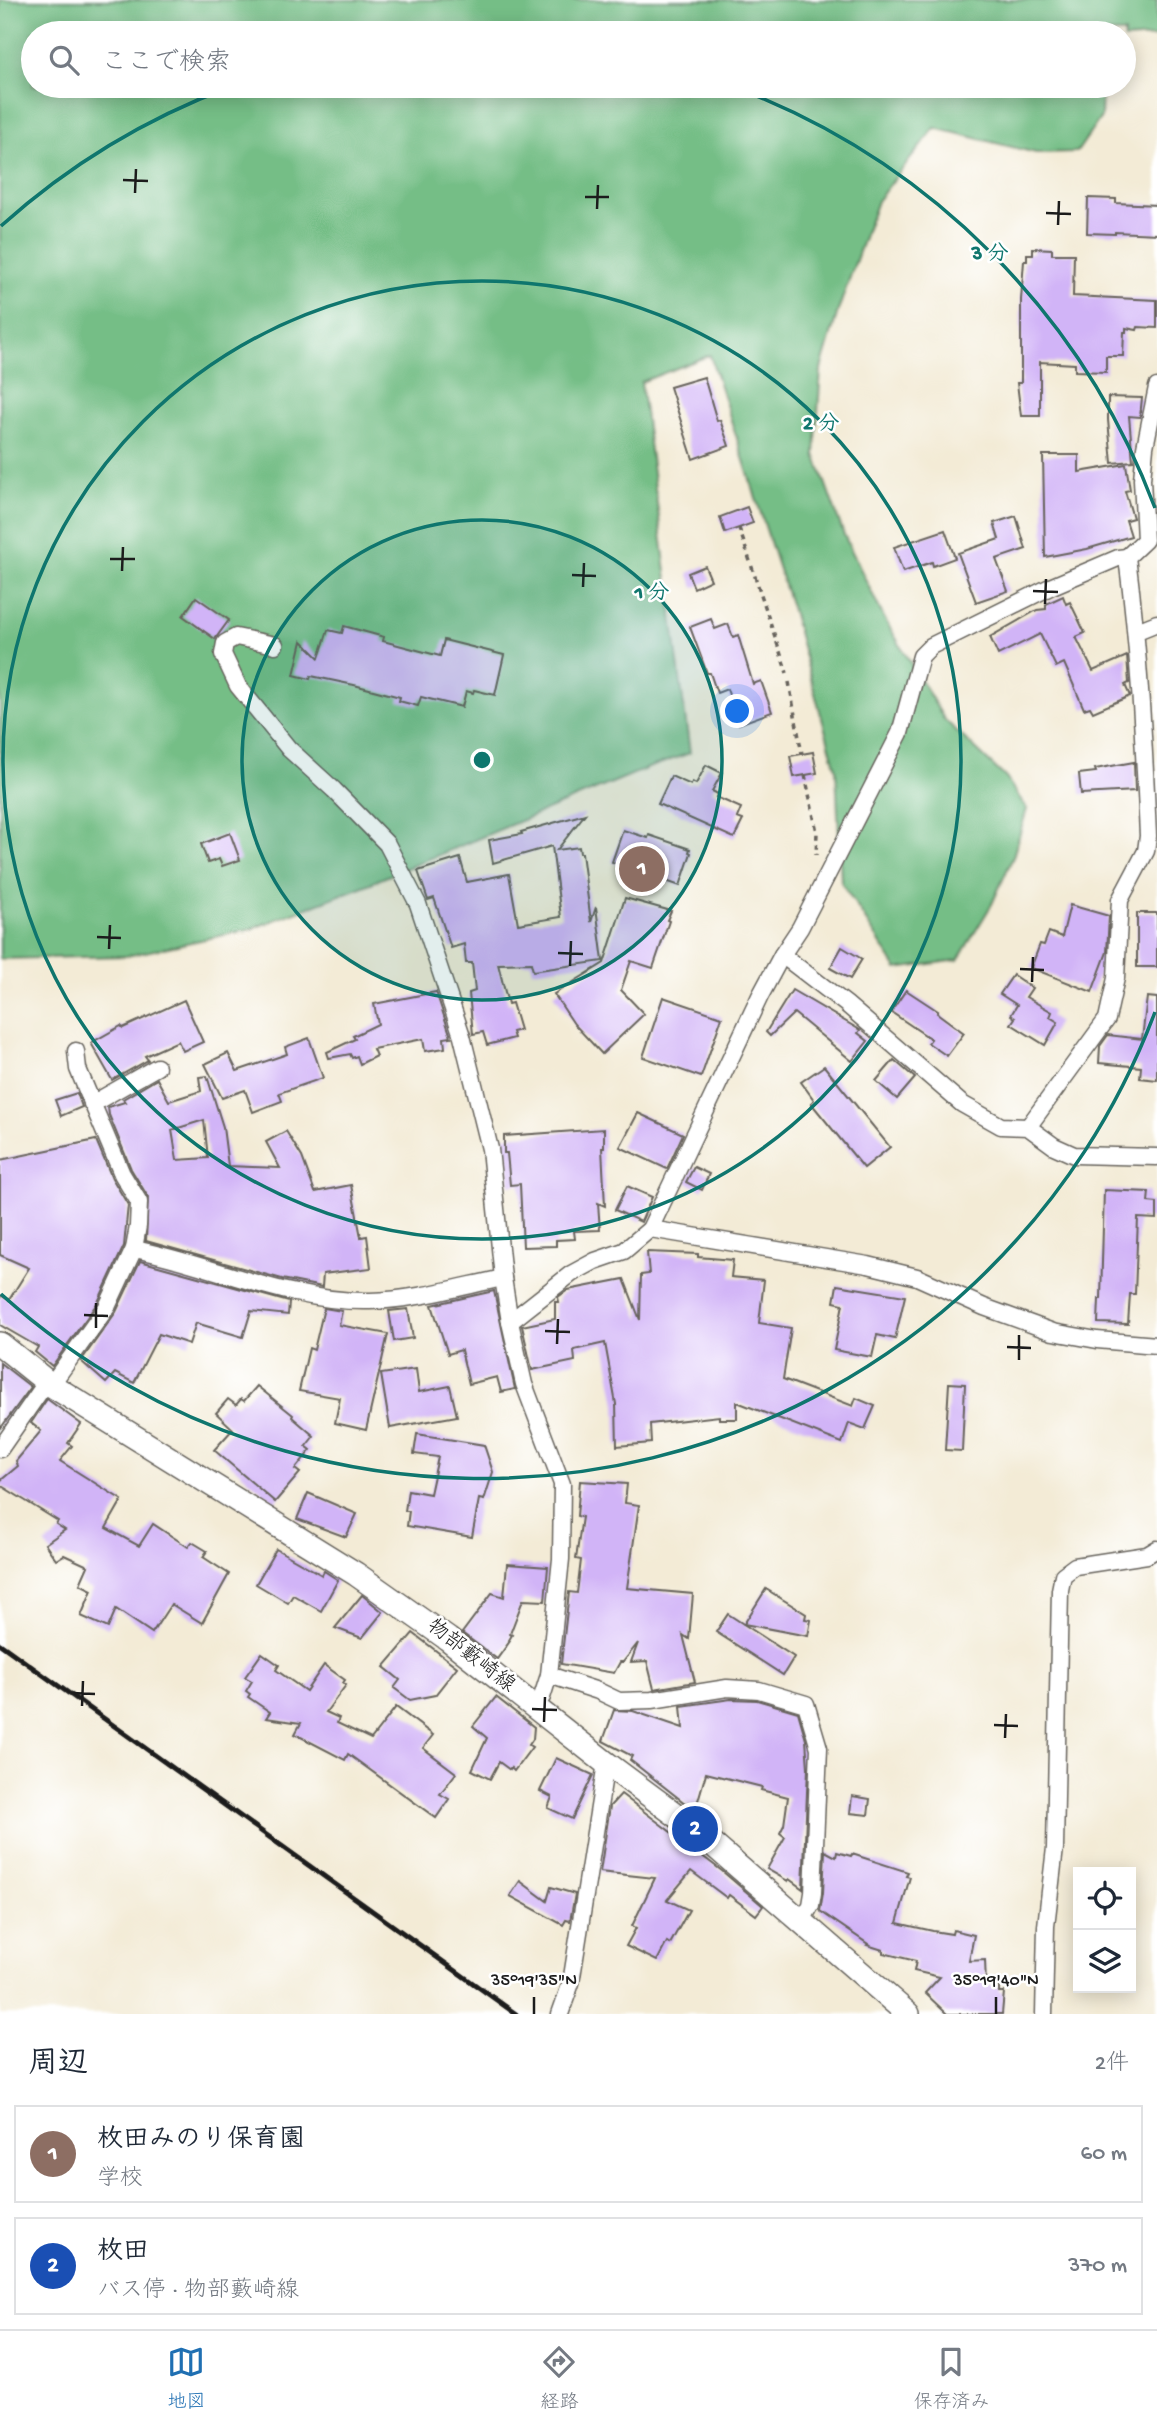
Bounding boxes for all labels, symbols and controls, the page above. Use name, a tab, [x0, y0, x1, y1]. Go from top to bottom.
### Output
search box	[21, 21, 1136, 98]
icon: search	[45, 41, 83, 79]
text: ここで検索	[101, 49, 231, 80]
text: 3 分	[971, 242, 1008, 268]
text: 2 分	[803, 412, 839, 438]
text: 1 分	[634, 581, 669, 607]
your location	[720, 694, 754, 728]
centre of rings	[470, 748, 494, 772]
pin: 1	[619, 843, 665, 895]
street label: 物部藪崎線	[421, 1613, 520, 1699]
pin: 2	[672, 1803, 718, 1855]
map controls	[1073, 1867, 1136, 1993]
button: locate	[1073, 1867, 1136, 1930]
button: layers	[1073, 1930, 1136, 1993]
text: 35°19'35"N	[490, 1971, 577, 1992]
text: 35°19'40"N	[952, 1971, 1039, 1992]
text: 周辺	[28, 2048, 88, 2083]
text: 2件	[1095, 2051, 1129, 2078]
text: 枚田みのり保育園	[97, 2126, 305, 2157]
text: 1	[48, 2141, 58, 2168]
text: 60 m	[1081, 2141, 1127, 2168]
text: 学校	[97, 2166, 143, 2193]
text: 枚田	[97, 2238, 149, 2269]
text: 2	[47, 2253, 59, 2280]
text: 370 m	[1068, 2253, 1127, 2280]
text: バス停 · 物部藪崎線	[97, 2278, 299, 2305]
tab: 地図	[167, 2343, 206, 2415]
tab: 経路	[540, 2343, 579, 2415]
tab: 保存済み	[913, 2343, 990, 2415]

